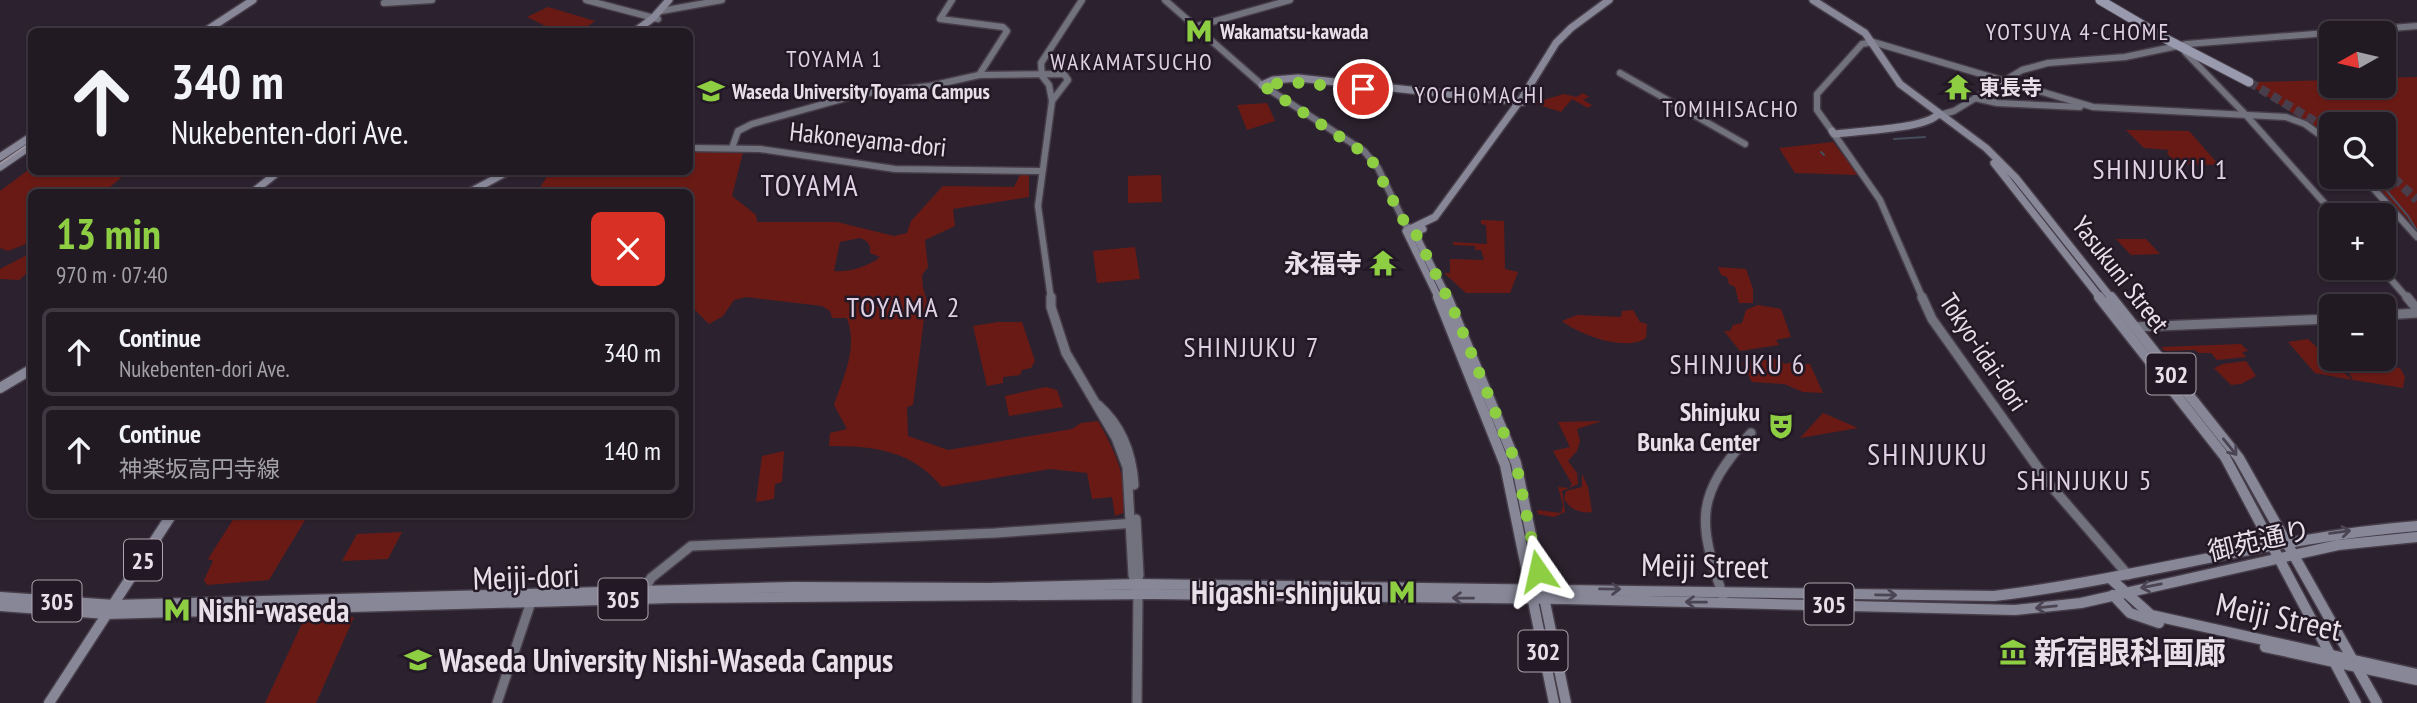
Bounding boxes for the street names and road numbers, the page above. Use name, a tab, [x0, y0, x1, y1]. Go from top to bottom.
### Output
street label: Hakoneyama-dori	[788, 114, 948, 164]
street label: Yasukuni Street	[2065, 209, 2177, 339]
street label: Tokyo-idai-dori	[1933, 287, 2035, 417]
road number: 302	[2146, 354, 2196, 394]
street label: 御苑通り	[2205, 512, 2313, 568]
road number: 25	[124, 540, 162, 580]
street label: Meiji Street	[1641, 543, 1769, 587]
street label: Meiji-dori	[472, 553, 580, 599]
road number: 305	[598, 578, 648, 620]
road number: 305	[32, 580, 82, 622]
street label: Meiji Street	[2212, 582, 2346, 650]
road number: 305	[1804, 584, 1854, 624]
road number: 302	[1518, 630, 1568, 672]

